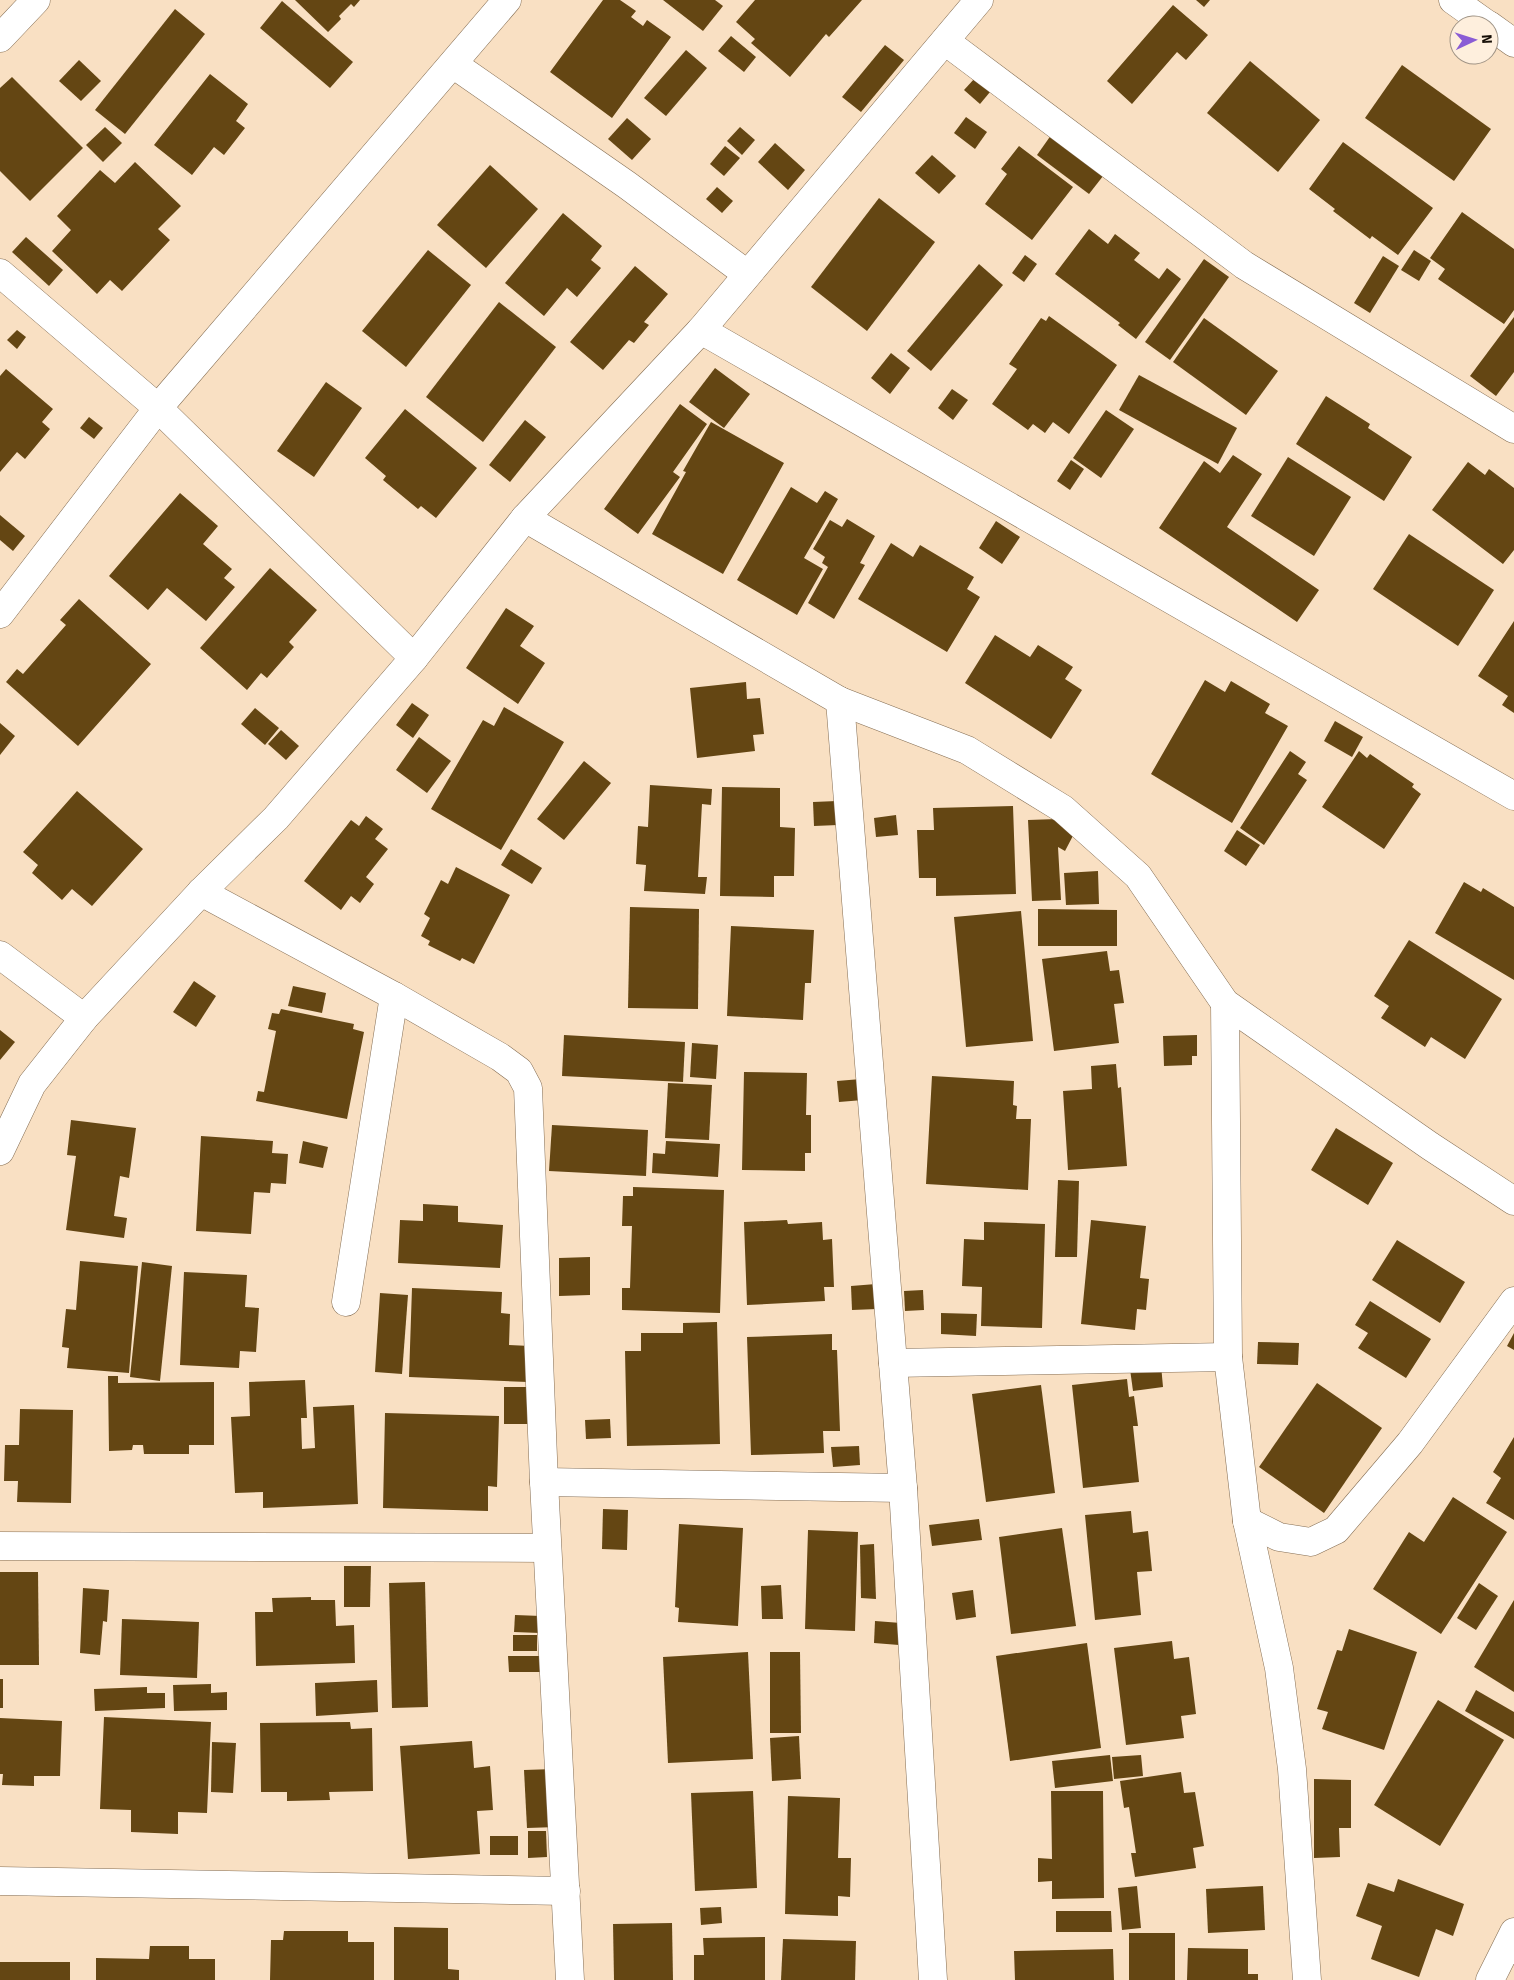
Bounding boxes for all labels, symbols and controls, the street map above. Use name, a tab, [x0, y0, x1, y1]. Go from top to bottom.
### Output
north arrow	[1449, 15, 1499, 65]
text: N	[1478, 34, 1495, 44]

